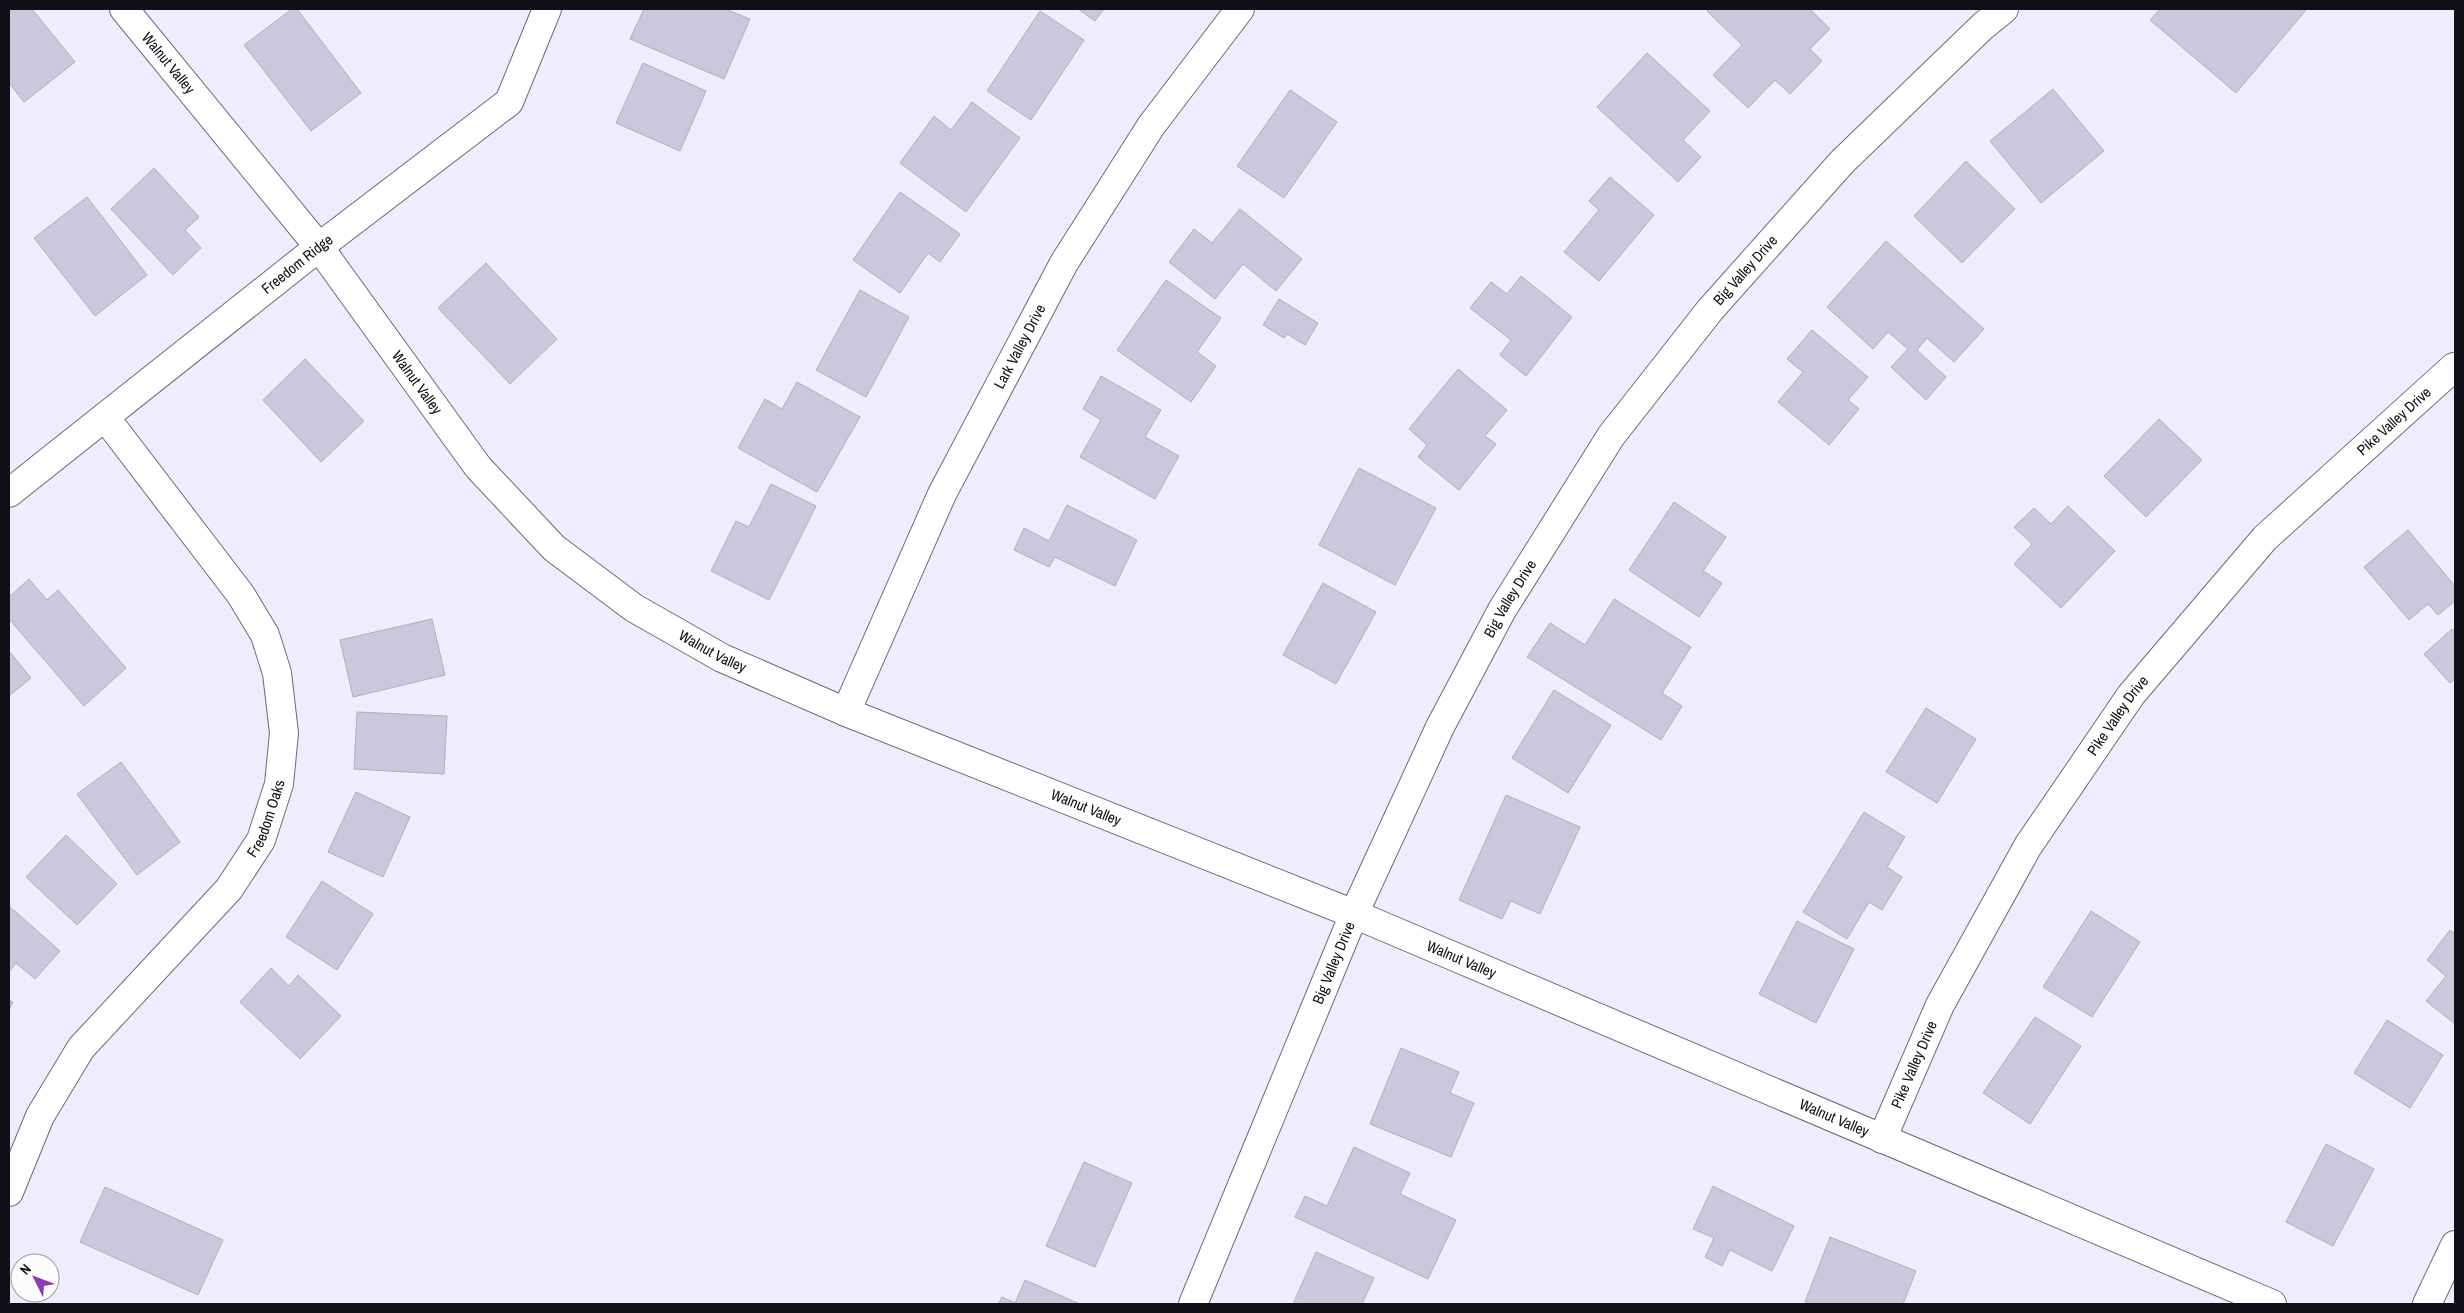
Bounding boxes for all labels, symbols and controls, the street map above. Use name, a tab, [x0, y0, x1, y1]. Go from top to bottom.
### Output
street label: Walnut Valley	[137, 28, 201, 99]
street label: Freedom Ridge	[257, 229, 337, 299]
street label: Big Valley Drive	[1708, 230, 1782, 310]
street label: Lark Valley Drive	[988, 300, 1050, 392]
street label: Walnut Valley	[387, 346, 448, 419]
street label: Pike Valley Drive	[2352, 382, 2436, 460]
street label: Big Valley Drive	[1478, 555, 1541, 641]
street label: Walnut Valley	[675, 625, 751, 678]
street label: Pike Valley Drive	[2082, 671, 2153, 760]
street label: Freedom Oaks	[241, 779, 289, 861]
street label: Walnut Valley	[1048, 784, 1125, 831]
street label: Big Valley Drive	[1307, 918, 1360, 1007]
street label: Walnut Valley	[1423, 935, 1500, 984]
street label: Pike Valley Drive	[1886, 1017, 1942, 1112]
street label: Walnut Valley	[1796, 1093, 1873, 1142]
north arrow	[10, 1253, 60, 1303]
text: N	[16, 1260, 35, 1278]

